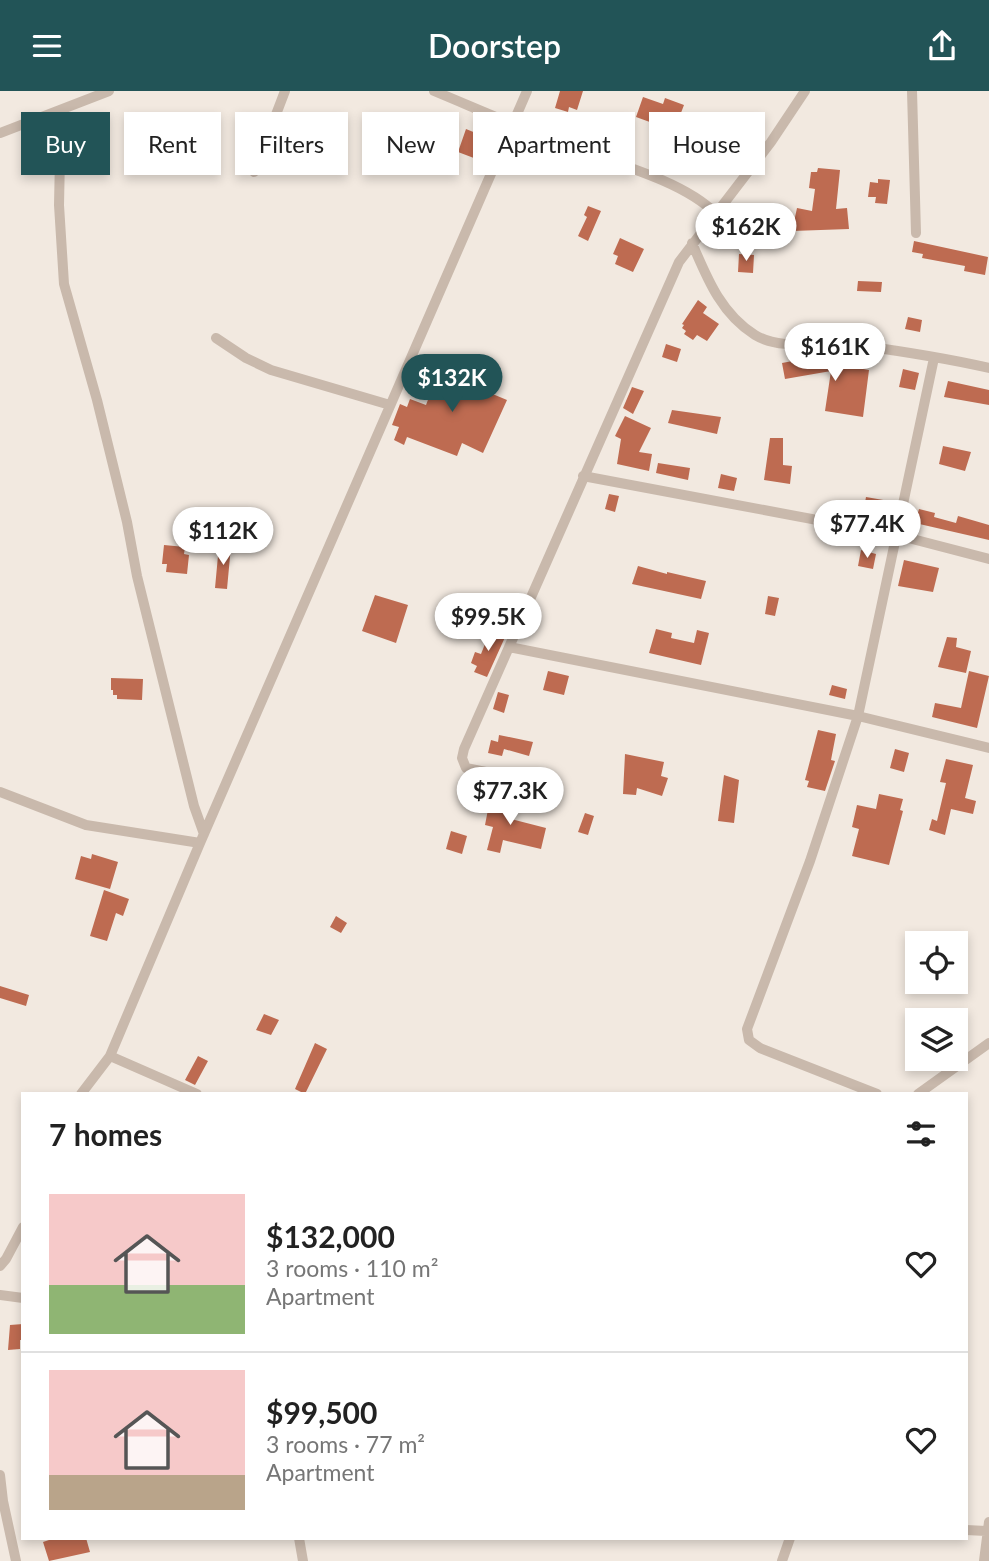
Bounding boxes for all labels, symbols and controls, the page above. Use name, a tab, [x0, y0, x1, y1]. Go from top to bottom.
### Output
text: Doorstep	[428, 26, 561, 65]
icon: menu	[28, 27, 66, 65]
icon: share	[923, 27, 961, 65]
chip: Buy	[21, 112, 110, 175]
chip: Rent	[124, 112, 221, 175]
chip: Filters	[235, 112, 348, 175]
chip: New	[362, 112, 459, 175]
chip: Apartment	[473, 112, 635, 175]
chip: House	[649, 112, 765, 175]
pin: $162K	[697, 204, 795, 263]
text: $162K	[711, 212, 781, 240]
pin: $161K	[786, 323, 884, 383]
text: $161K	[800, 332, 870, 360]
pin: $132K	[403, 355, 501, 414]
text: $132K	[417, 363, 487, 391]
pin: $77.4K	[810, 501, 924, 560]
pin: $112K	[174, 507, 272, 567]
text: $77.4K	[830, 509, 904, 537]
text: $112K	[188, 516, 258, 544]
pin: $99.5K	[431, 594, 545, 653]
text: $99.5K	[451, 602, 525, 630]
pin: $77.3K	[453, 767, 567, 827]
text: $77.3K	[473, 776, 547, 804]
map controls	[905, 931, 968, 1071]
button: locate	[905, 931, 968, 994]
button: layers	[905, 1008, 968, 1071]
icon: filters	[902, 1115, 940, 1153]
text: 7 homes	[49, 1116, 162, 1152]
text: $132,000	[266, 1218, 395, 1254]
icon: home	[105, 1222, 189, 1306]
icon: heart	[902, 1245, 940, 1283]
text: 3 rooms · 110 m²	[266, 1254, 438, 1282]
text: Apartment	[266, 1282, 374, 1310]
text: $99,500	[266, 1394, 377, 1430]
icon: home	[105, 1398, 189, 1482]
icon: heart	[902, 1421, 940, 1459]
text: 3 rooms · 77 m²	[266, 1430, 425, 1458]
text: Apartment	[266, 1458, 374, 1486]

